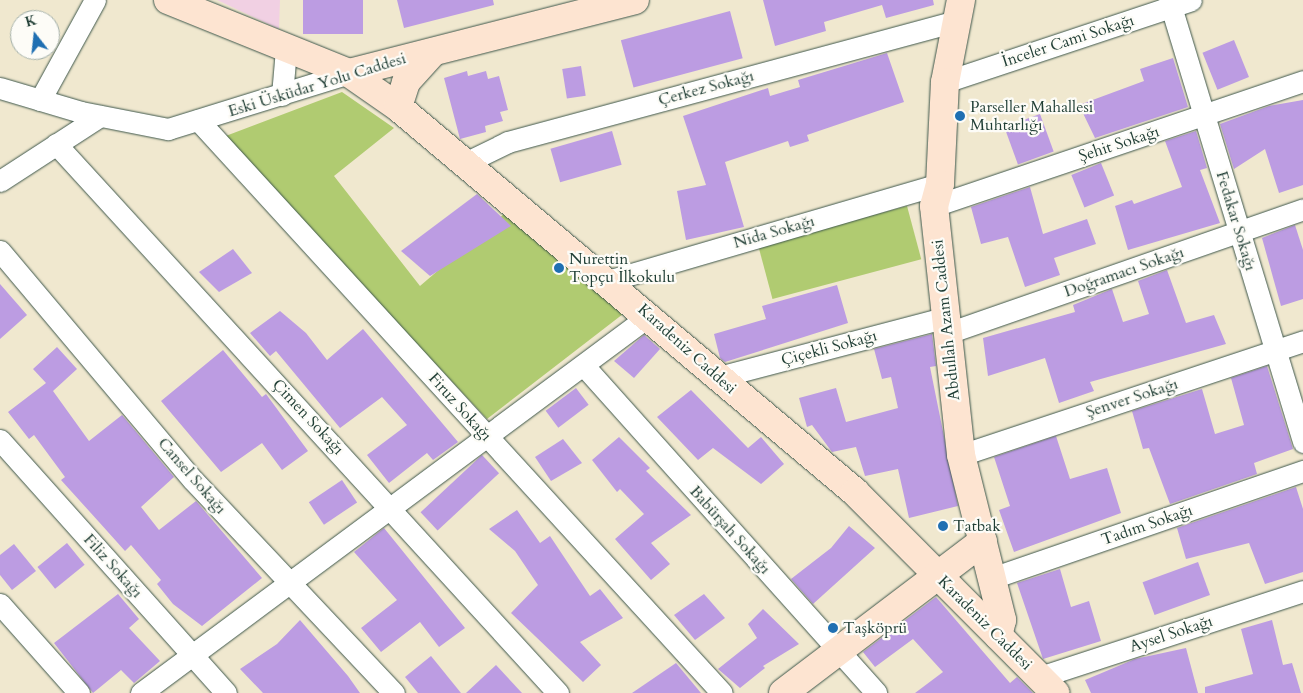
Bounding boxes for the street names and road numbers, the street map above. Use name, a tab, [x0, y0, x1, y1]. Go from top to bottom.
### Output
street label: İnceler Cami Sokağı	[1000, 11, 1136, 71]
street label: Eski Üsküdar Yolu Caddesi	[226, 49, 408, 121]
street label: Çerkez Sokağı	[656, 66, 756, 110]
street label: Şehit Sokağı	[1076, 122, 1162, 166]
street label: Fedakar Sokağı	[1212, 169, 1260, 273]
street label: Nida Sokağı	[731, 211, 817, 253]
street label: Abdullah Azam Caddesi	[928, 238, 964, 402]
street label: Doğramacı Sokağı	[1062, 242, 1186, 302]
street label: Karadeniz Caddesi	[634, 300, 740, 398]
street label: Çiçekli Sokağı	[779, 326, 879, 370]
street label: Firuz Sokağı	[424, 369, 496, 445]
street label: Şenver Sokağı	[1084, 374, 1180, 422]
street label: Çimen Sokağı	[268, 375, 348, 459]
street label: Cansel Sokağı	[154, 434, 230, 518]
street label: Babürşah Sokağı	[685, 482, 775, 578]
street label: Tadım Sokağı	[1099, 500, 1195, 550]
street label: Filiz Sokağı	[79, 530, 147, 602]
street label: Karadeniz Caddesi	[934, 572, 1036, 674]
street label: Aysel Sokağı	[1127, 612, 1215, 656]

